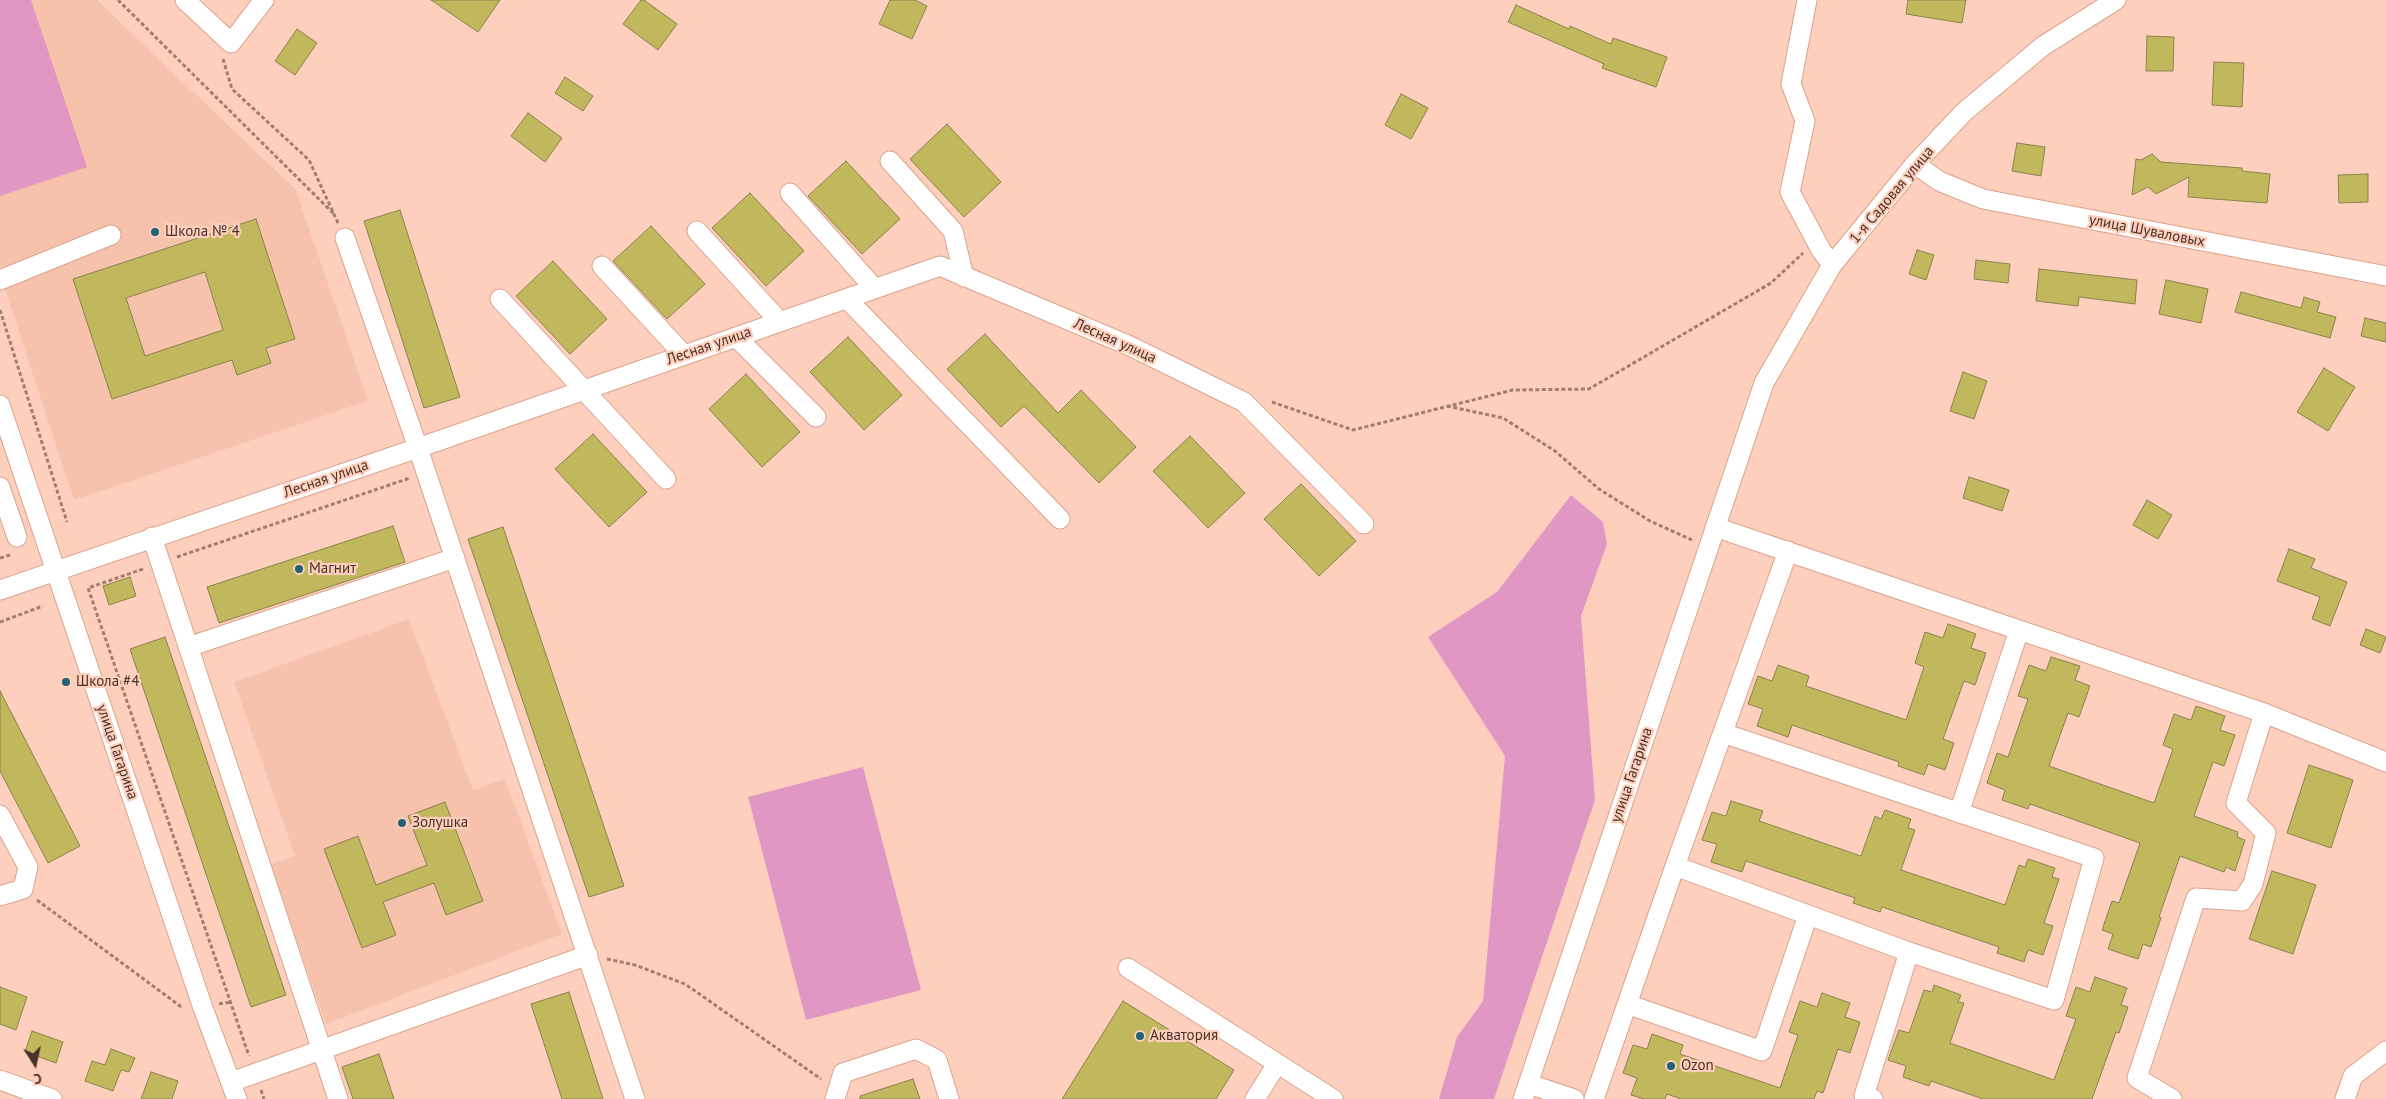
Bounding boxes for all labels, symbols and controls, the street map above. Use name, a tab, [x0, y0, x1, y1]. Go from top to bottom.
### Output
street label: 1-я Садовая улица	[1846, 143, 1938, 247]
street label: улица Шуваловых	[2087, 211, 2207, 251]
place label: Школа № 4	[165, 223, 240, 241]
marker: Школа № 4	[149, 226, 161, 238]
street label: Лесная улица	[1071, 315, 1159, 367]
street label: Лесная улица	[664, 323, 754, 369]
street label: Лесная улица	[281, 456, 371, 502]
place label: Магнит	[309, 560, 356, 578]
marker: Магнит	[293, 563, 305, 575]
place label: Школа #4	[76, 673, 139, 691]
marker: Школа #4	[60, 676, 72, 688]
street label: улица Гагарина	[92, 702, 142, 802]
street label: улица Гагарина	[1607, 725, 1657, 825]
place label: Золушка	[412, 814, 468, 832]
marker: Золушка	[396, 817, 408, 829]
place label: Акватория	[1150, 1027, 1218, 1045]
marker: Акватория	[1134, 1030, 1146, 1042]
north arrow	[10, 1039, 60, 1089]
place label: Ozon	[1681, 1057, 1714, 1075]
marker: Ozon	[1665, 1060, 1677, 1072]
text: С	[32, 1069, 43, 1088]

